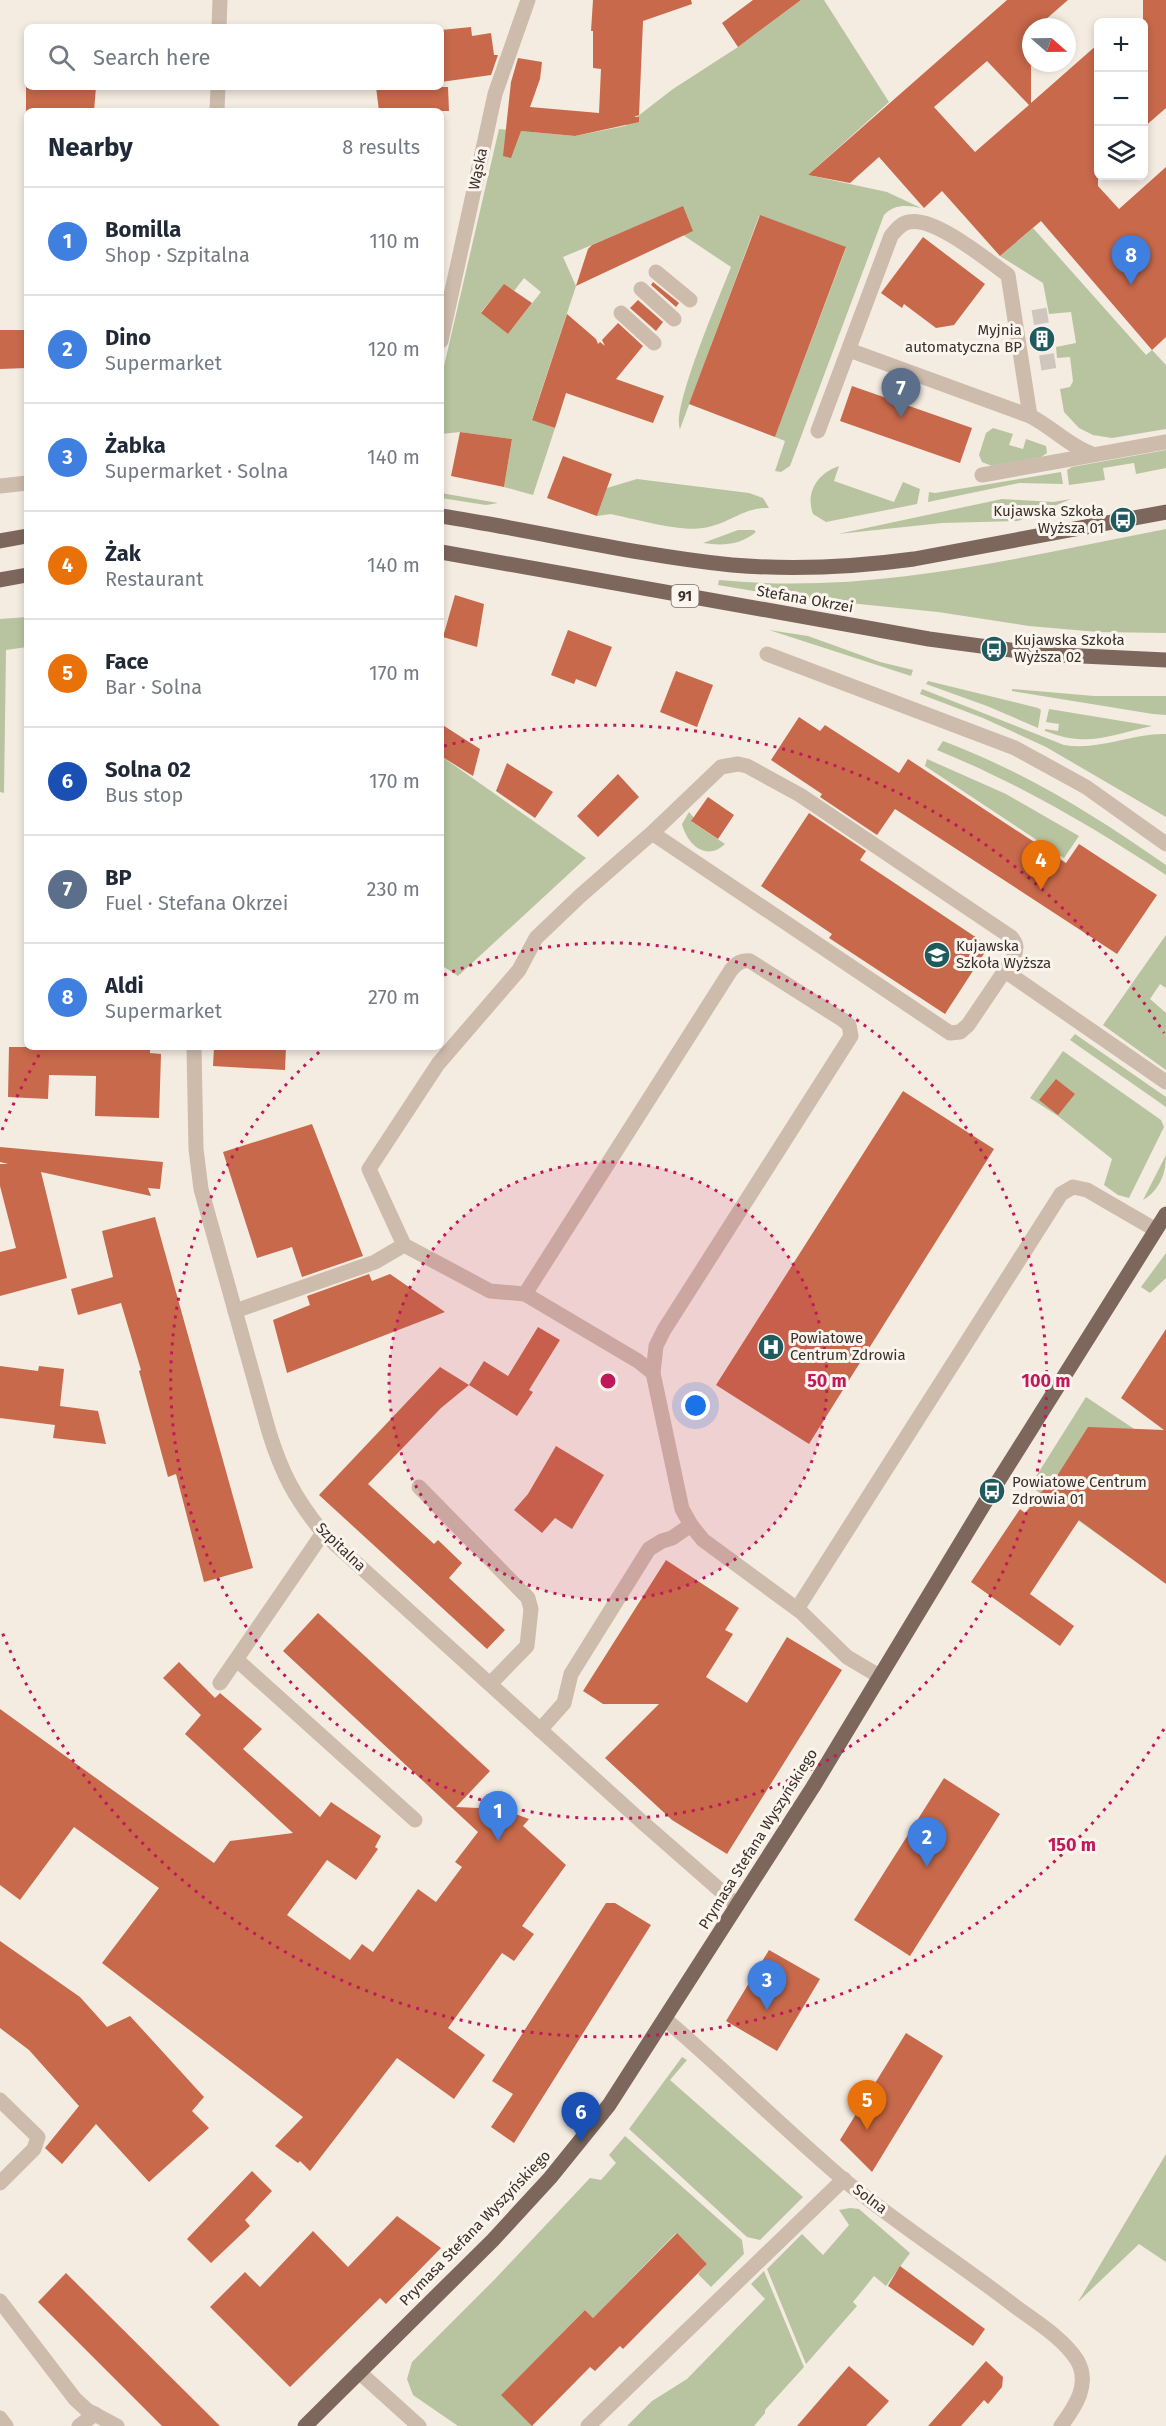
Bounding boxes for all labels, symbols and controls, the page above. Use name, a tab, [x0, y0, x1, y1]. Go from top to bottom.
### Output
north arrow	[1022, 18, 1076, 72]
map controls	[1094, 18, 1148, 180]
button: +	[1094, 18, 1148, 72]
search box	[24, 24, 444, 90]
icon: search	[45, 41, 78, 74]
text: Search here	[93, 44, 211, 71]
button: −	[1094, 72, 1148, 126]
button: layers	[1094, 126, 1148, 180]
text: Nearby	[48, 132, 133, 163]
text: 8 results	[342, 135, 420, 159]
street label: Wąska	[465, 146, 491, 192]
text: Bomilla	[105, 216, 181, 243]
text: 1	[63, 229, 72, 253]
text: 110 m	[369, 229, 420, 253]
pin: 8	[1112, 236, 1150, 285]
text: Shop · Szpitalna	[105, 243, 250, 267]
place label: Myjnia automatyczna BP	[905, 321, 1022, 356]
text: Dino	[105, 324, 151, 351]
building icon: Myjnia automatyczna BP	[1027, 324, 1057, 354]
text: 2	[62, 337, 73, 361]
text: 120 m	[368, 337, 420, 361]
text: Supermarket	[105, 351, 222, 375]
pin: 7	[882, 368, 920, 418]
text: Żabka	[105, 432, 166, 459]
text: 3	[62, 445, 73, 469]
text: 140 m	[367, 445, 420, 469]
text: Supermarket · Solna	[105, 459, 288, 483]
place label: Kujawska Szkoła Wyższa 01	[993, 502, 1104, 537]
bus stop icon: Kujawska Szkoła Wyższa 01	[1108, 505, 1138, 535]
text: Żak	[105, 540, 141, 567]
text: 4	[62, 553, 73, 577]
text: 140 m	[367, 553, 420, 577]
text: Restaurant	[105, 567, 203, 591]
street label: Stefana Okrzei	[755, 582, 855, 616]
road number: 91	[672, 585, 698, 607]
place label: Kujawska Szkoła Wyższa 02	[1014, 631, 1125, 666]
bus stop icon: Kujawska Szkoła Wyższa 02	[979, 634, 1009, 664]
text: Face	[105, 648, 149, 675]
text: 5	[62, 661, 73, 685]
text: 170 m	[369, 661, 420, 685]
text: Bar · Solna	[105, 675, 202, 699]
text: Solna 02	[105, 756, 191, 783]
text: 6	[62, 769, 73, 793]
text: 170 m	[369, 769, 420, 793]
text: Bus stop	[105, 783, 183, 807]
pin: 4	[1022, 840, 1060, 890]
text: BP	[105, 864, 132, 891]
text: 7	[63, 877, 72, 901]
text: 230 m	[367, 877, 420, 901]
text: Fuel · Stefana Okrzei	[105, 891, 288, 915]
place label: Kujawska Szkoła Wyższa	[956, 937, 1051, 972]
school or university icon: Kujawska Szkoła Wyższa	[922, 940, 952, 970]
text: Aldi	[105, 972, 144, 999]
text: 8	[62, 985, 73, 1009]
text: 270 m	[368, 985, 420, 1009]
text: Supermarket	[105, 999, 222, 1023]
place label: Powiatowe Centrum Zdrowia	[790, 1329, 906, 1364]
hospital icon: Powiatowe Centrum Zdrowia	[756, 1332, 786, 1362]
text: 50 m	[807, 1370, 847, 1392]
text: 100 m	[1022, 1370, 1070, 1392]
centre of rings	[598, 1371, 618, 1391]
your location	[681, 1391, 710, 1420]
place label: Powiatowe Centrum Zdrowia 01	[1012, 1473, 1147, 1508]
bus stop icon: Powiatowe Centrum Zdrowia 01	[977, 1476, 1007, 1506]
street label: Szpitalna	[312, 1519, 370, 1575]
street label: Prymasa Stefana Wyszyńskiego	[695, 1745, 821, 1933]
pin: 1	[478, 1792, 518, 1841]
pin: 2	[908, 1818, 946, 1867]
text: 150 m	[1048, 1834, 1096, 1856]
pin: 3	[748, 1960, 786, 2010]
pin: 5	[848, 2080, 886, 2130]
pin: 6	[562, 2092, 600, 2142]
street label: Prymasa Stefana Wyszyńskiego	[396, 2146, 554, 2310]
street label: Solna	[849, 2180, 891, 2218]

